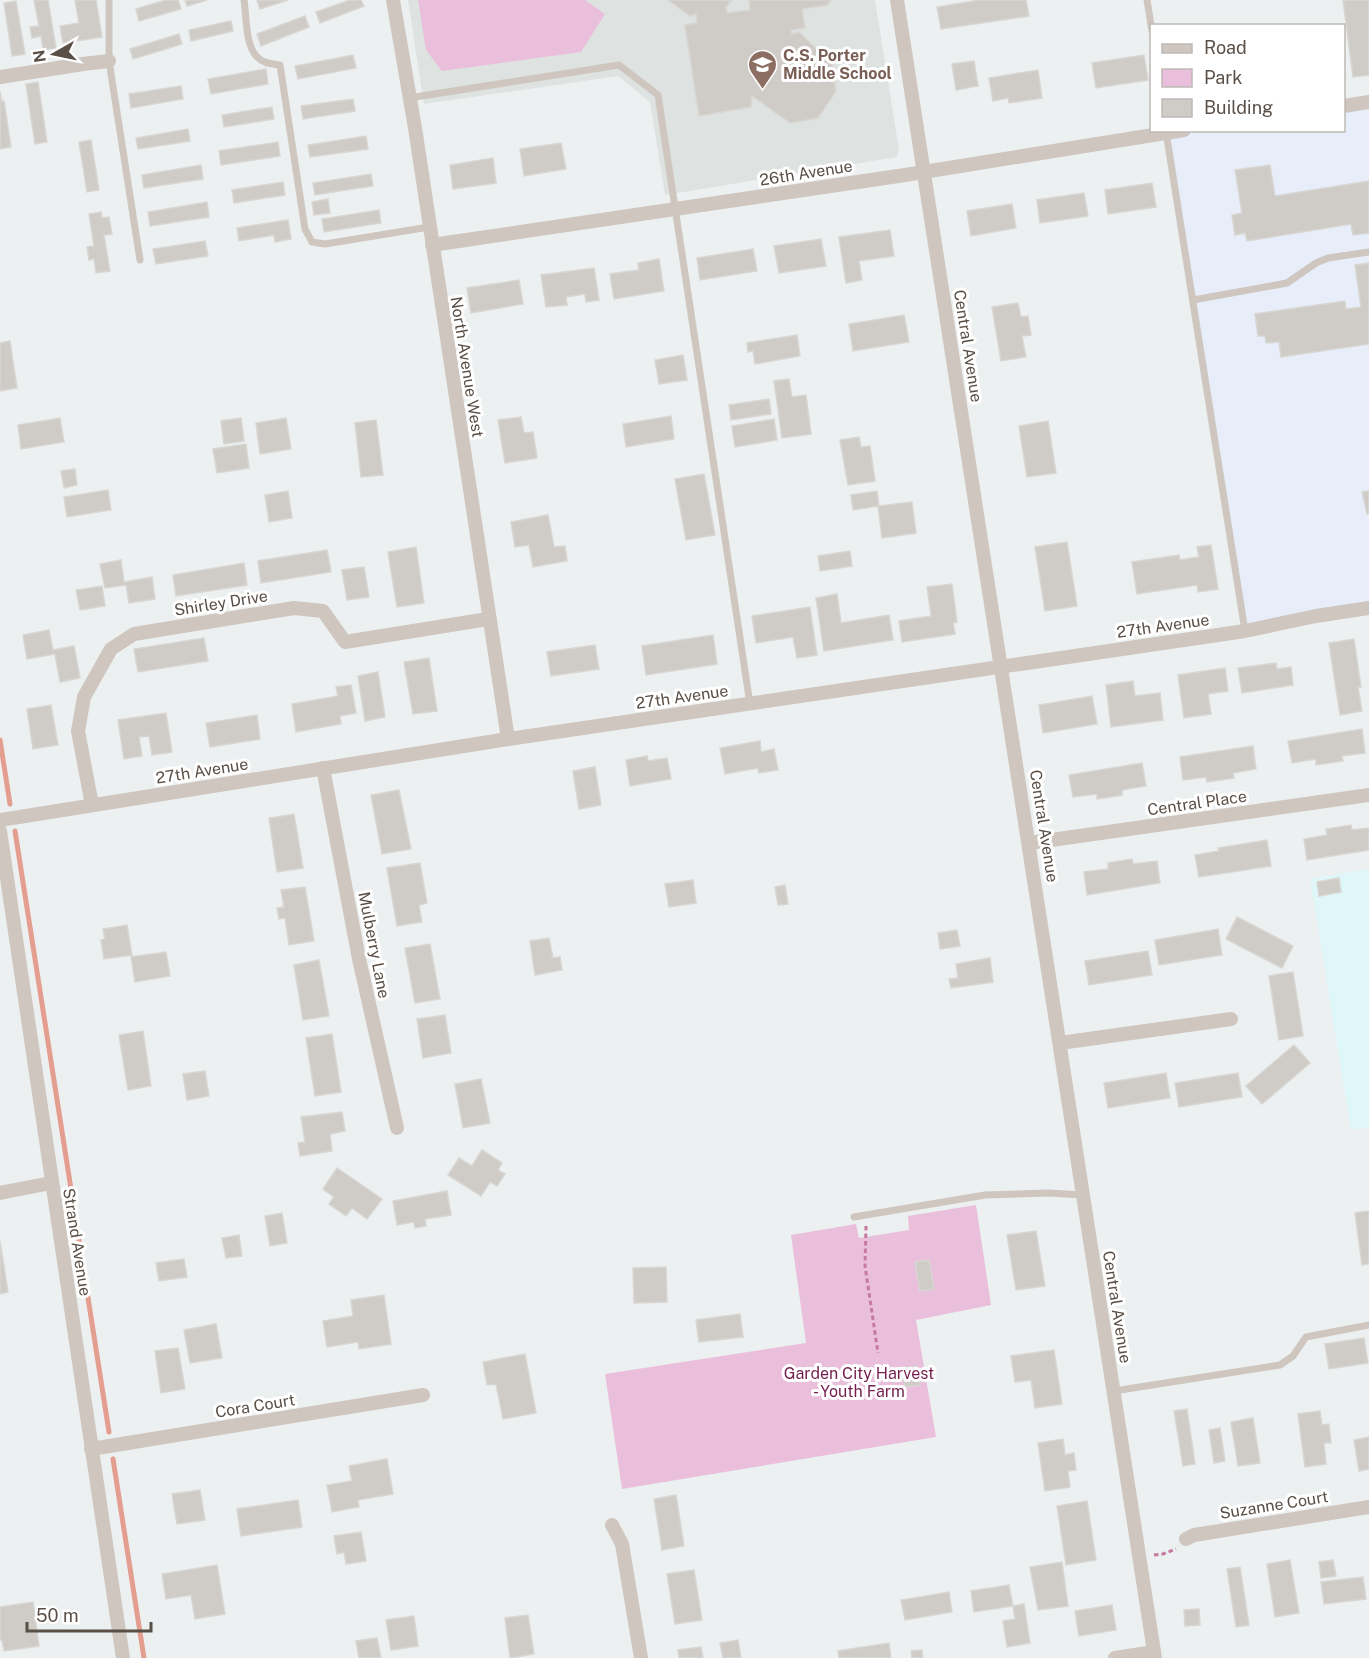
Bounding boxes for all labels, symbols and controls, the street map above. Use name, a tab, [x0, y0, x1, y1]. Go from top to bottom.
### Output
north arrow	[24, 24, 84, 84]
legend	[1150, 24, 1345, 132]
text: Road	[1204, 37, 1247, 58]
place label: C.S. Porter Middle School	[783, 46, 892, 83]
school or university icon: C.S. Porter Middle School	[746, 48, 778, 90]
text: N	[29, 49, 50, 64]
text: Park	[1204, 67, 1242, 88]
text: Building	[1204, 97, 1273, 118]
street label: 26th Avenue	[758, 156, 854, 190]
street label: Central Avenue	[950, 288, 986, 404]
street label: North Avenue West	[446, 295, 488, 439]
street label: Shirley Drive	[173, 586, 269, 620]
street label: 27th Avenue	[1115, 610, 1211, 642]
street label: 27th Avenue	[634, 681, 730, 713]
street label: 27th Avenue	[154, 754, 250, 788]
street label: Central Avenue	[1026, 768, 1062, 884]
street label: Central Place	[1146, 787, 1248, 819]
street label: Mulberry Lane	[354, 890, 394, 1000]
street label: Strand Avenue	[59, 1187, 95, 1297]
street label: Central Avenue	[1099, 1249, 1135, 1365]
park label: Garden City Harvest - Youth Farm	[784, 1364, 934, 1401]
street label: Cora Court	[214, 1390, 296, 1422]
street label: Suzanne Court	[1218, 1487, 1330, 1523]
scale bar	[27, 1595, 152, 1633]
text: 50 m	[36, 1605, 79, 1626]

